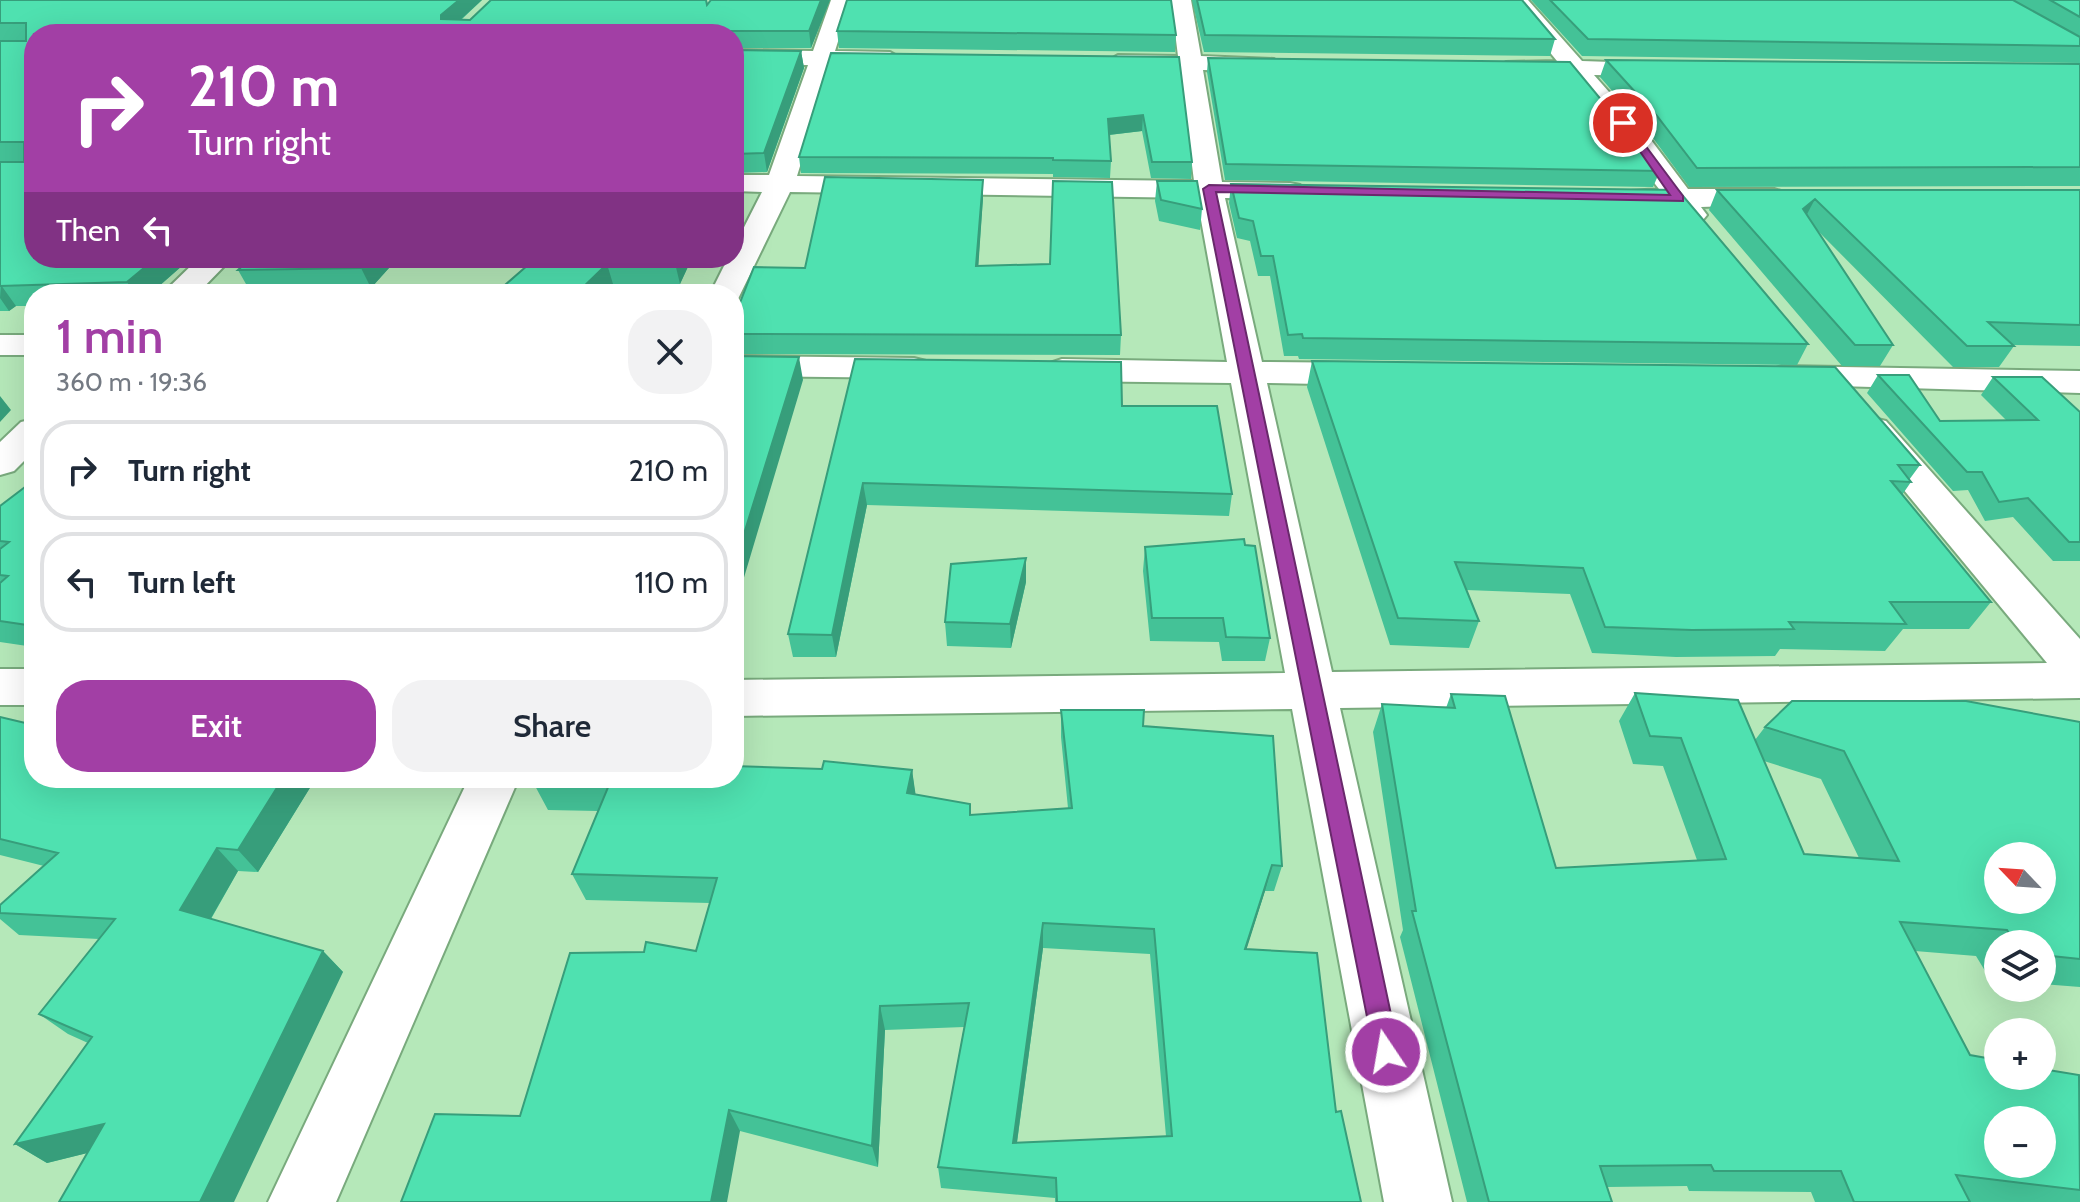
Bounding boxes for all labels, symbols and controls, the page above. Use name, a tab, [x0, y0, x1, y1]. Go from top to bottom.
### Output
text: 210 m	[188, 52, 339, 120]
icon: right	[56, 56, 160, 160]
pin	[1589, 89, 1657, 157]
icon: arrive	[1601, 101, 1645, 145]
text: Turn right	[188, 120, 331, 164]
icon: left	[136, 208, 180, 252]
text: Then	[56, 212, 120, 249]
text: 1 min	[56, 307, 163, 365]
button: close	[628, 310, 712, 394]
text: 360 m · 19:36	[56, 366, 207, 398]
icon: right	[60, 448, 104, 492]
text: Turn right	[128, 452, 251, 489]
text: 210 m	[628, 452, 708, 489]
icon: left	[60, 560, 104, 604]
text: Turn left	[128, 564, 236, 601]
text: 110 m	[634, 564, 708, 601]
button: Exit	[56, 680, 376, 772]
button: Share	[392, 680, 712, 772]
north arrow	[1984, 842, 2056, 914]
map controls	[1984, 842, 2056, 1178]
button: layers	[1984, 930, 2056, 1002]
position arrow	[1344, 1010, 1428, 1094]
button: +	[1984, 1018, 2056, 1090]
button: −	[1984, 1106, 2056, 1178]

